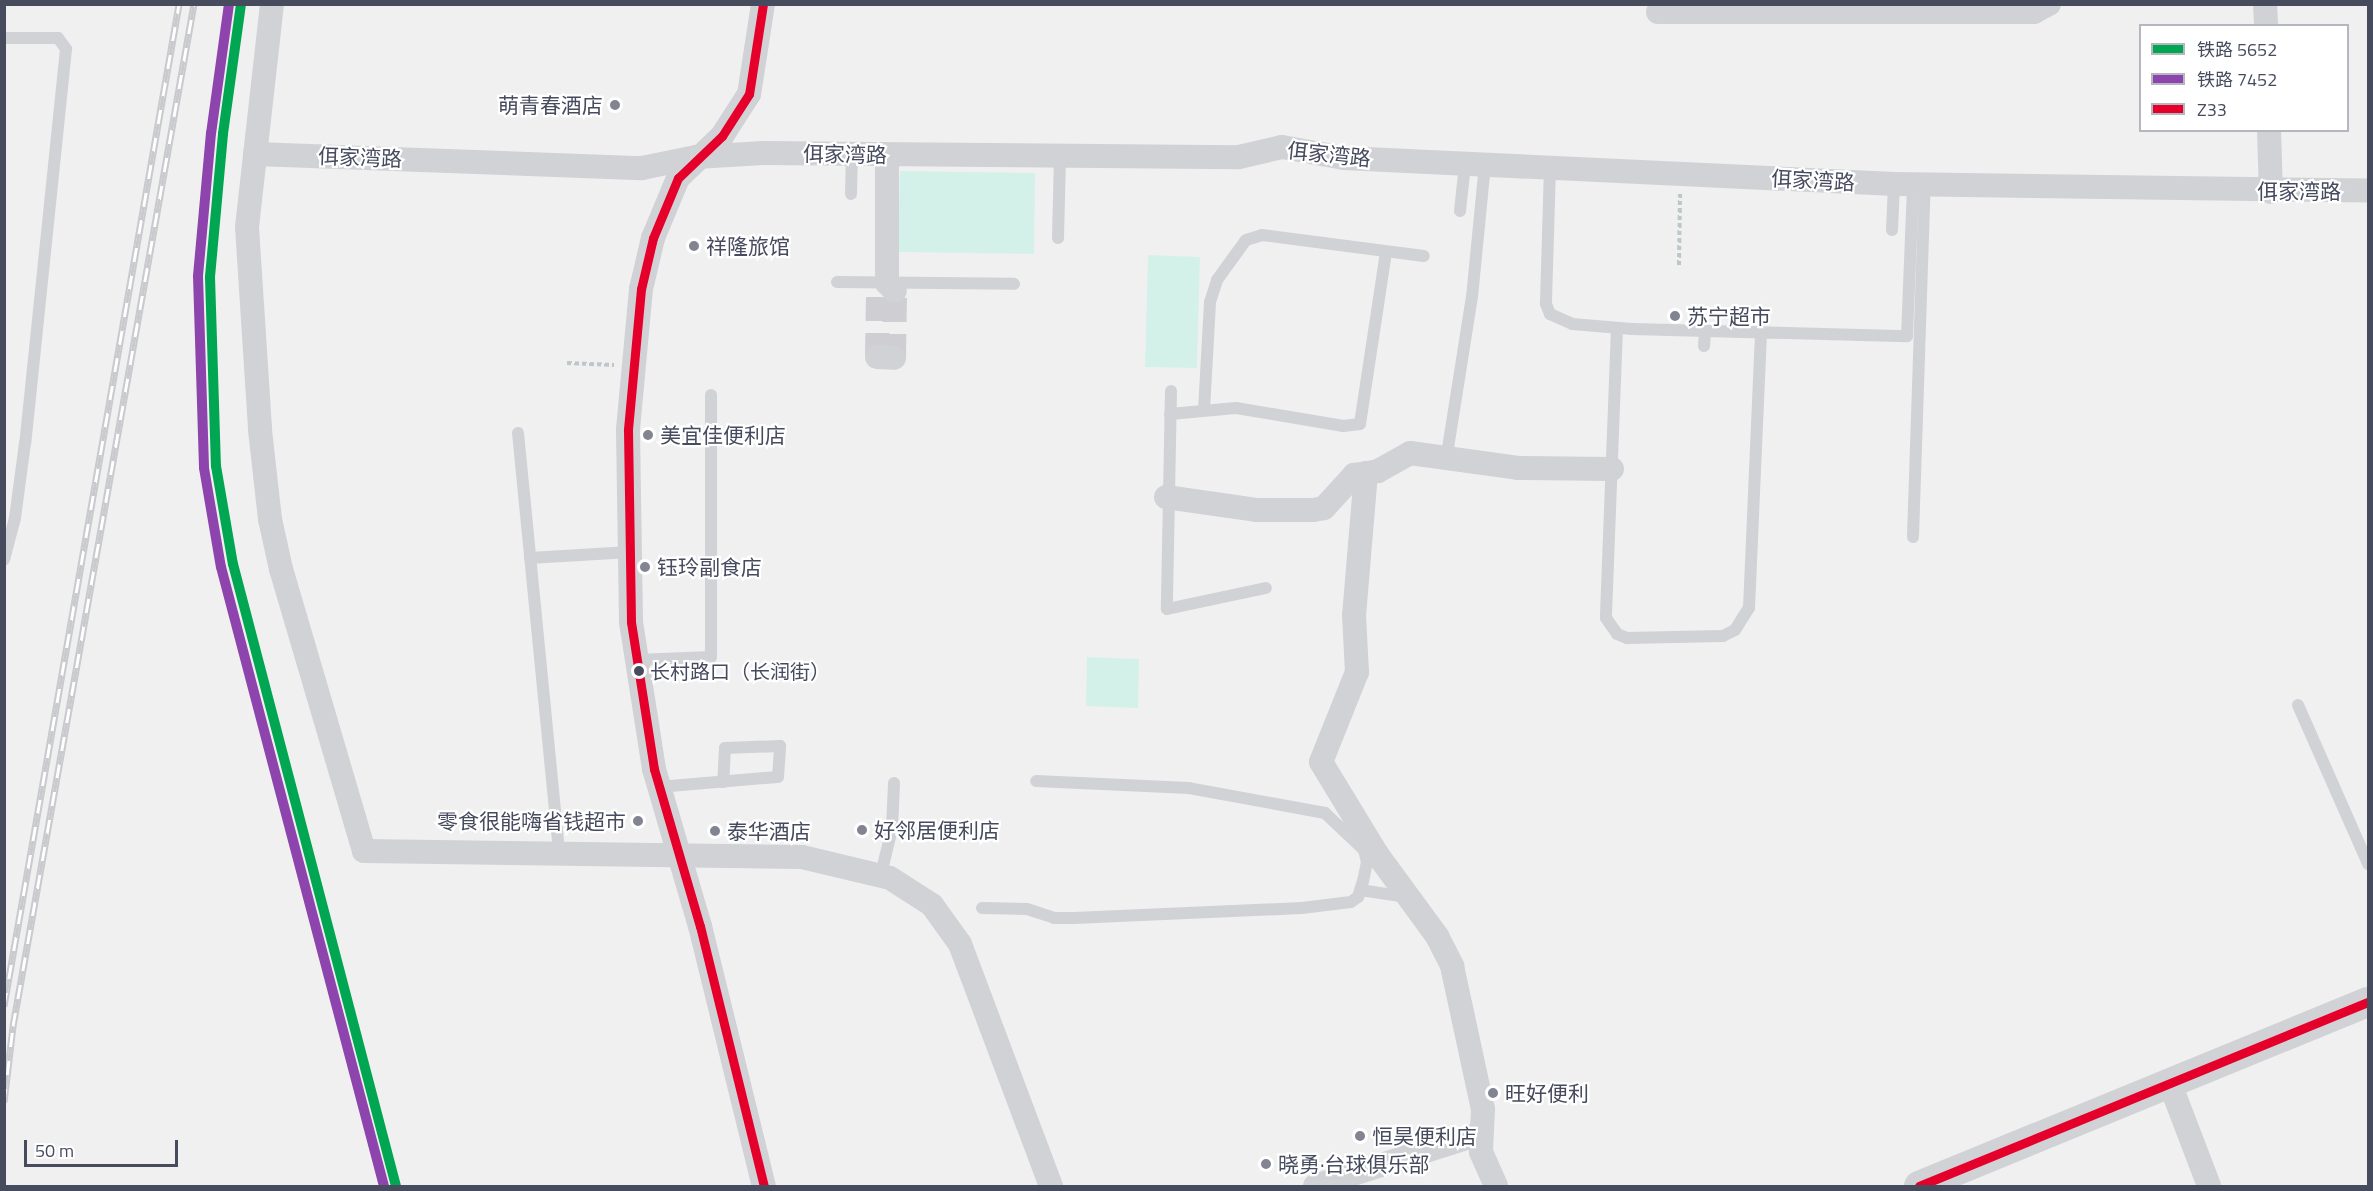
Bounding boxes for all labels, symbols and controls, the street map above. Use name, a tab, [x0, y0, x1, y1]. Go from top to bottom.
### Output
legend	[2139, 24, 2349, 132]
text: 铁路 5652	[2197, 36, 2277, 63]
text: 铁路 7452	[2197, 66, 2277, 93]
place label: 萌青春酒店	[498, 92, 603, 118]
text: Z33	[2197, 96, 2227, 123]
marker: 萌青春酒店	[608, 98, 622, 112]
street label: 佴家湾路	[1286, 137, 1372, 171]
street label: 佴家湾路	[803, 141, 887, 167]
street label: 佴家湾路	[318, 143, 402, 171]
street label: 佴家湾路	[1770, 165, 1856, 195]
street label: 佴家湾路	[2257, 178, 2341, 204]
place label: 祥隆旅馆	[706, 233, 790, 259]
marker: 祥隆旅馆	[687, 239, 701, 253]
place label: 苏宁超市	[1687, 303, 1771, 329]
marker: 苏宁超市	[1668, 309, 1682, 323]
place label: 美宜佳便利店	[660, 422, 786, 448]
marker: 美宜佳便利店	[641, 428, 655, 442]
place label: 钰玲副食店	[657, 554, 762, 580]
marker: 钰玲副食店	[638, 560, 652, 574]
place label: 长村路口（长润街）	[650, 659, 830, 683]
marker: 长村路口（长润街）	[633, 665, 645, 677]
place label: 零食很能嗨省钱超市	[437, 808, 626, 834]
marker: 零食很能嗨省钱超市	[631, 814, 645, 828]
place label: 好邻居便利店	[874, 817, 1000, 843]
place label: 泰华酒店	[727, 818, 811, 844]
marker: 好邻居便利店	[855, 823, 869, 837]
marker: 泰华酒店	[708, 824, 722, 838]
place label: 旺好便利	[1505, 1080, 1589, 1106]
marker: 旺好便利	[1486, 1086, 1500, 1100]
place label: 恒昊便利店	[1372, 1123, 1477, 1149]
scale bar	[27, 1128, 182, 1166]
marker: 恒昊便利店	[1353, 1129, 1367, 1143]
text: 50 m	[35, 1137, 74, 1164]
place label: 晓勇·台球俱乐部	[1278, 1151, 1430, 1177]
marker: 晓勇·台球俱乐部	[1259, 1157, 1273, 1171]

